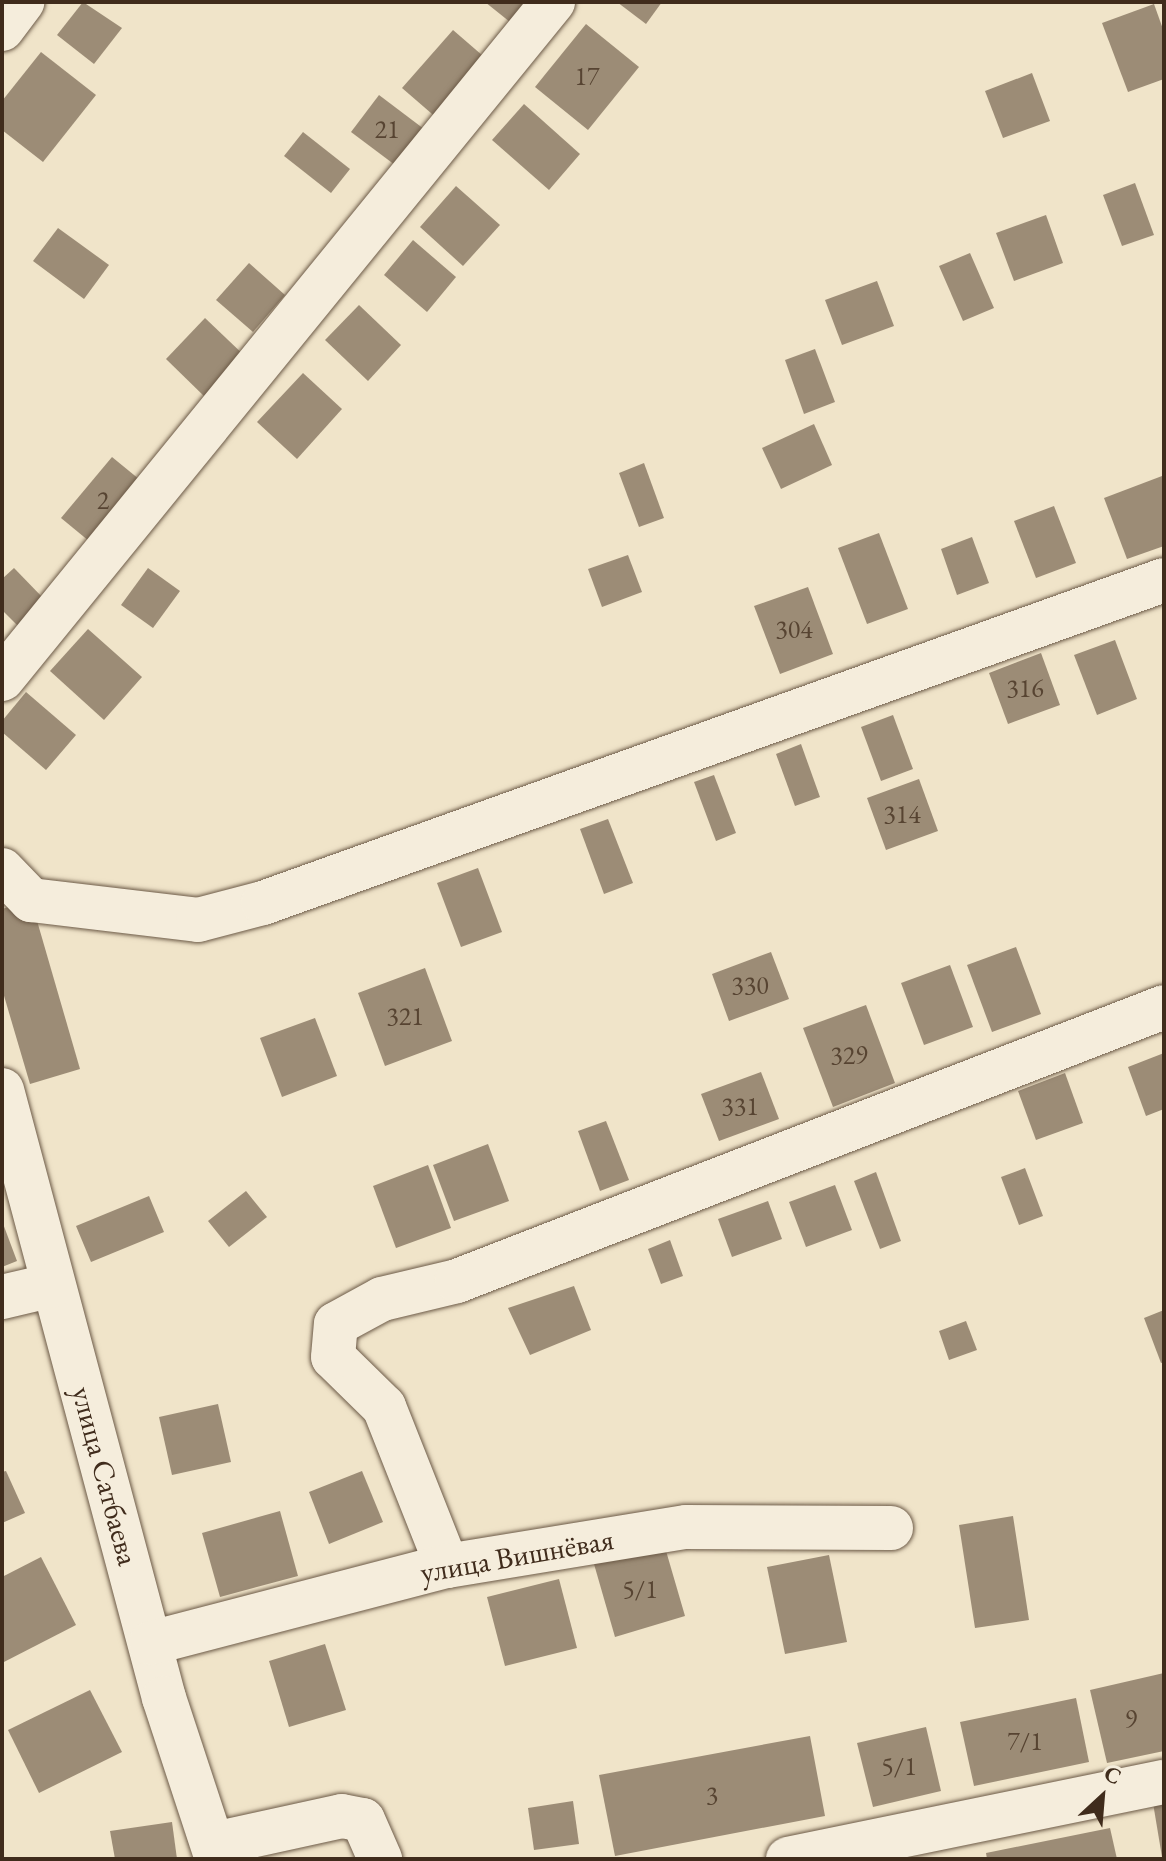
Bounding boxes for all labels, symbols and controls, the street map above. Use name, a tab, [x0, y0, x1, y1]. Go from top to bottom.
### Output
house number: 17	[575, 61, 599, 93]
house number: 21	[375, 114, 399, 146]
house number: 2	[97, 485, 109, 517]
house number: 304	[775, 614, 813, 646]
house number: 316	[1006, 673, 1044, 705]
house number: 314	[883, 799, 921, 831]
house number: 330	[731, 970, 769, 1002]
house number: 321	[386, 1001, 424, 1033]
house number: 329	[830, 1040, 868, 1072]
house number: 331	[721, 1091, 759, 1123]
street label: улица Сатбаева	[64, 1383, 146, 1569]
street label: улица Вишнёвая	[418, 1521, 616, 1591]
house number: 5/1	[622, 1574, 658, 1606]
house number: 9	[1125, 1704, 1137, 1736]
house number: 7/1	[1007, 1726, 1043, 1758]
house number: 5/1	[881, 1751, 917, 1783]
north arrow	[1062, 1757, 1142, 1837]
text: С	[1099, 1759, 1126, 1791]
house number: 3	[706, 1780, 718, 1812]

